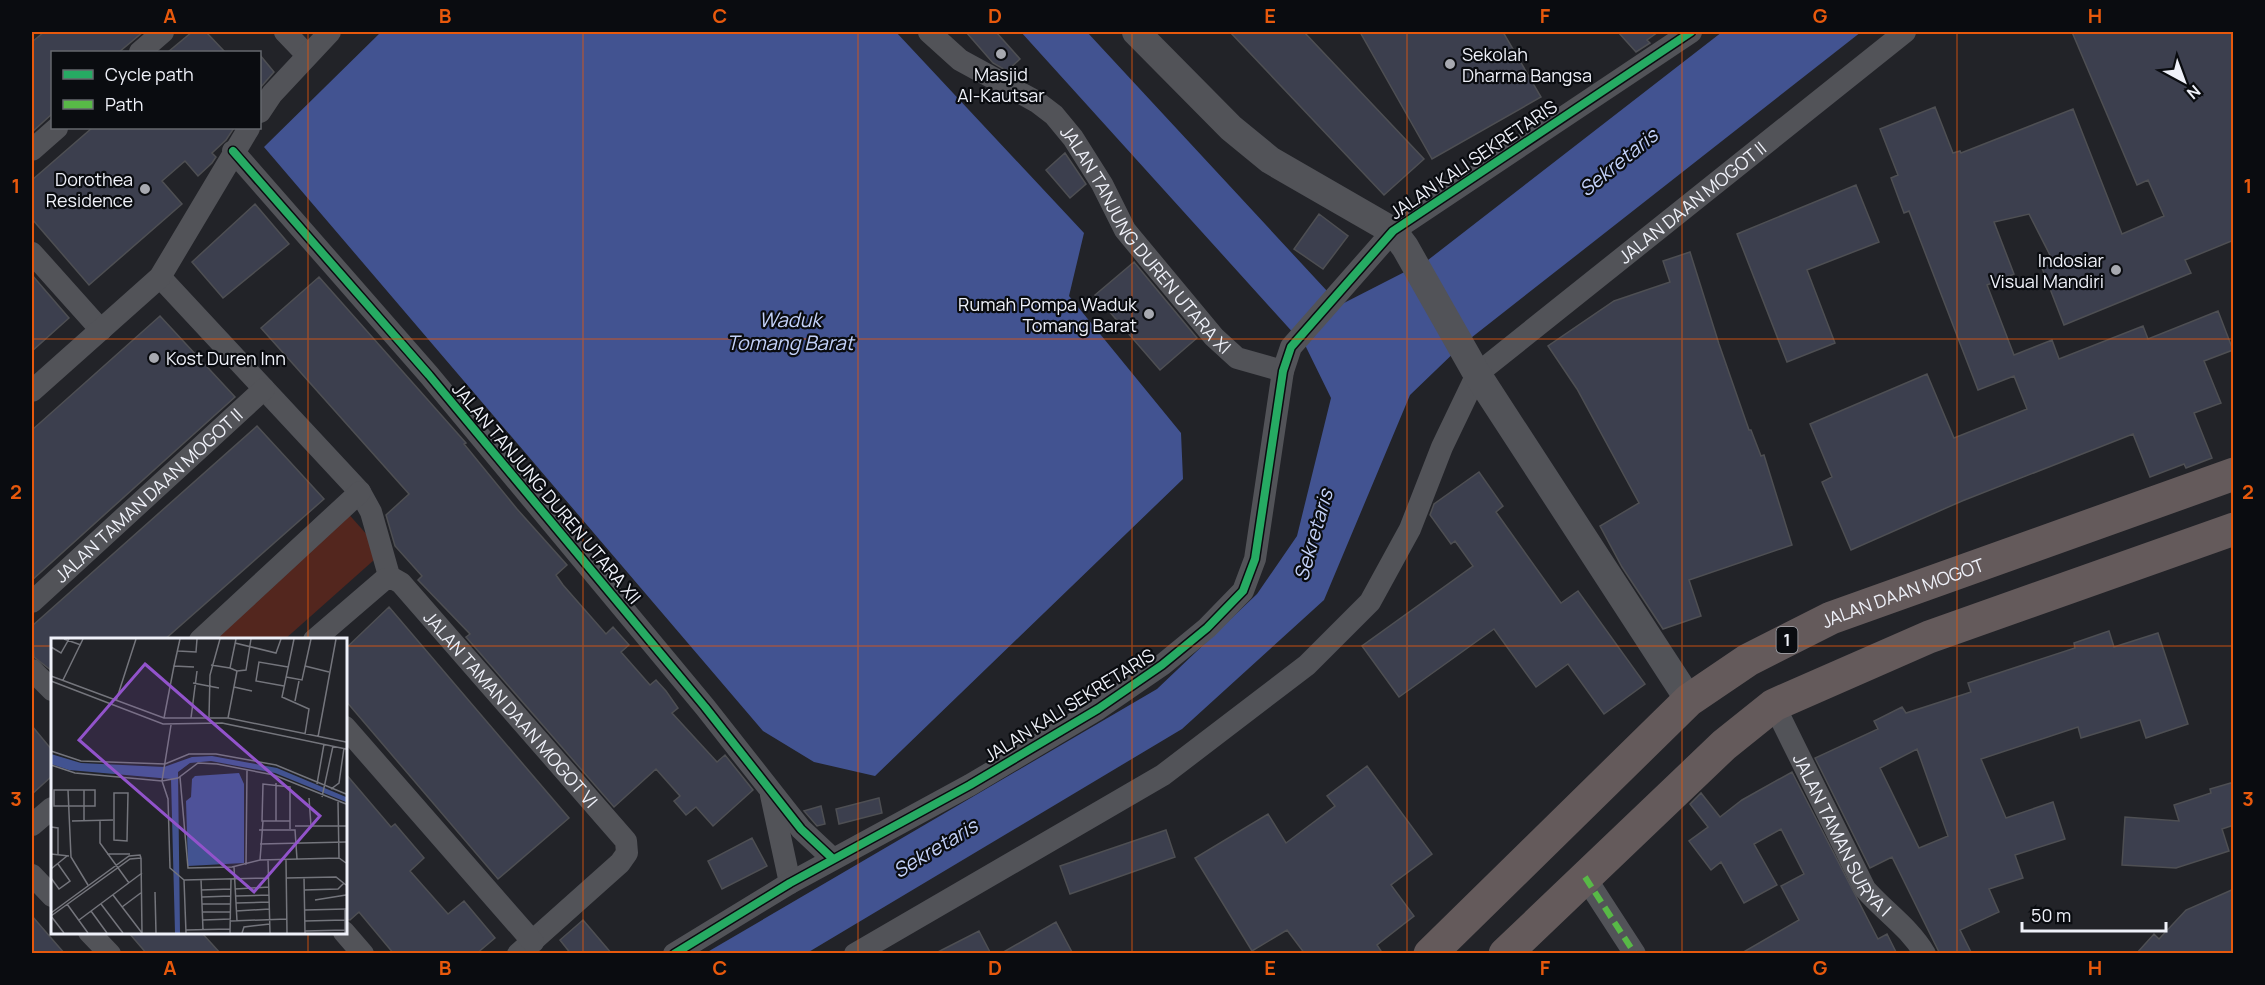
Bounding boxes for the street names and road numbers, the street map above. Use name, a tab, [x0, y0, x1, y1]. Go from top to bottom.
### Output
street label: JALAN KALI SEKRETARIS	[1385, 94, 1561, 224]
street label: JALAN TANJUNG DUREN UTARA XI	[1055, 120, 1236, 359]
street label: JALAN DAAN MOGOT II	[1613, 136, 1771, 269]
street label: JALAN TANJUNG DUREN UTARA XII	[447, 377, 647, 609]
street label: JALAN TAMAN DAAN MOGOT II	[49, 403, 248, 588]
street label: JALAN DAAN MOGOT	[1817, 552, 1987, 633]
street label: JALAN TAMAN DAAN MOGOT VI	[419, 606, 603, 813]
road number: 1	[1776, 627, 1798, 653]
street label: JALAN KALI SEKRETARIS	[979, 643, 1159, 767]
street label: JALAN TAMAN SURYA I	[1788, 749, 1897, 921]

